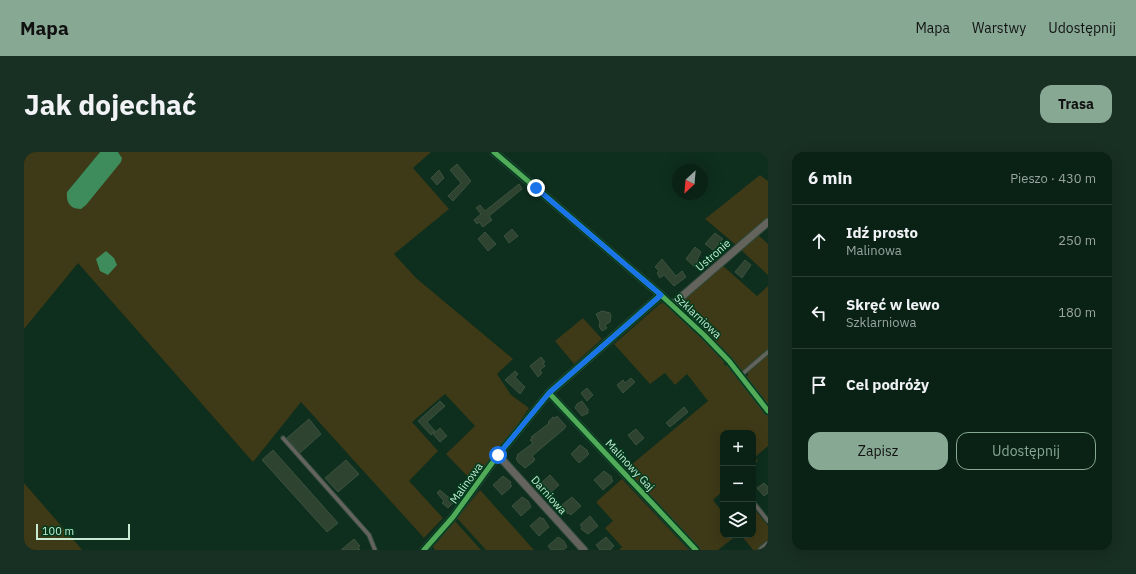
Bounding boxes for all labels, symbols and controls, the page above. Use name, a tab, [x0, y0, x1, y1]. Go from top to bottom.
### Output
text: Mapa	[20, 16, 69, 40]
text: Mapa	[915, 19, 950, 37]
text: Warstwy	[972, 19, 1026, 37]
text: Udostępnij	[1048, 19, 1116, 37]
button: Trasa	[1040, 85, 1112, 123]
text: Jak dojechać	[24, 86, 196, 123]
north arrow	[672, 164, 708, 200]
text: 6 min	[808, 167, 852, 189]
text: Pieszo · 430 m	[1010, 170, 1096, 187]
route end	[527, 179, 545, 197]
text: Idź prosto	[846, 223, 918, 242]
icon: ahead	[808, 230, 830, 252]
text: 250 m	[1058, 232, 1096, 249]
street label: Ustronie	[693, 236, 733, 274]
text: Malinowa	[846, 242, 902, 259]
street label: Szklarniowa	[671, 291, 725, 341]
text: Skręć w lewo	[846, 295, 940, 314]
icon: left	[808, 302, 830, 324]
text: 180 m	[1058, 304, 1096, 321]
text: Szklarniowa	[846, 314, 916, 331]
icon: arrive	[808, 374, 830, 396]
text: Cel podróży	[846, 375, 929, 394]
map controls	[720, 430, 756, 538]
button: +	[720, 430, 756, 466]
button: Zapisz	[808, 432, 948, 470]
button: Udostępnij	[956, 432, 1096, 470]
street label: Malinowy Gaj	[602, 436, 658, 494]
route start	[489, 446, 507, 464]
street label: Malinowa	[446, 460, 486, 506]
button: −	[720, 466, 756, 502]
street label: Darniowa	[528, 473, 570, 517]
button: layers	[720, 502, 756, 538]
scale bar	[36, 522, 130, 541]
text: 100 m	[42, 524, 74, 538]

